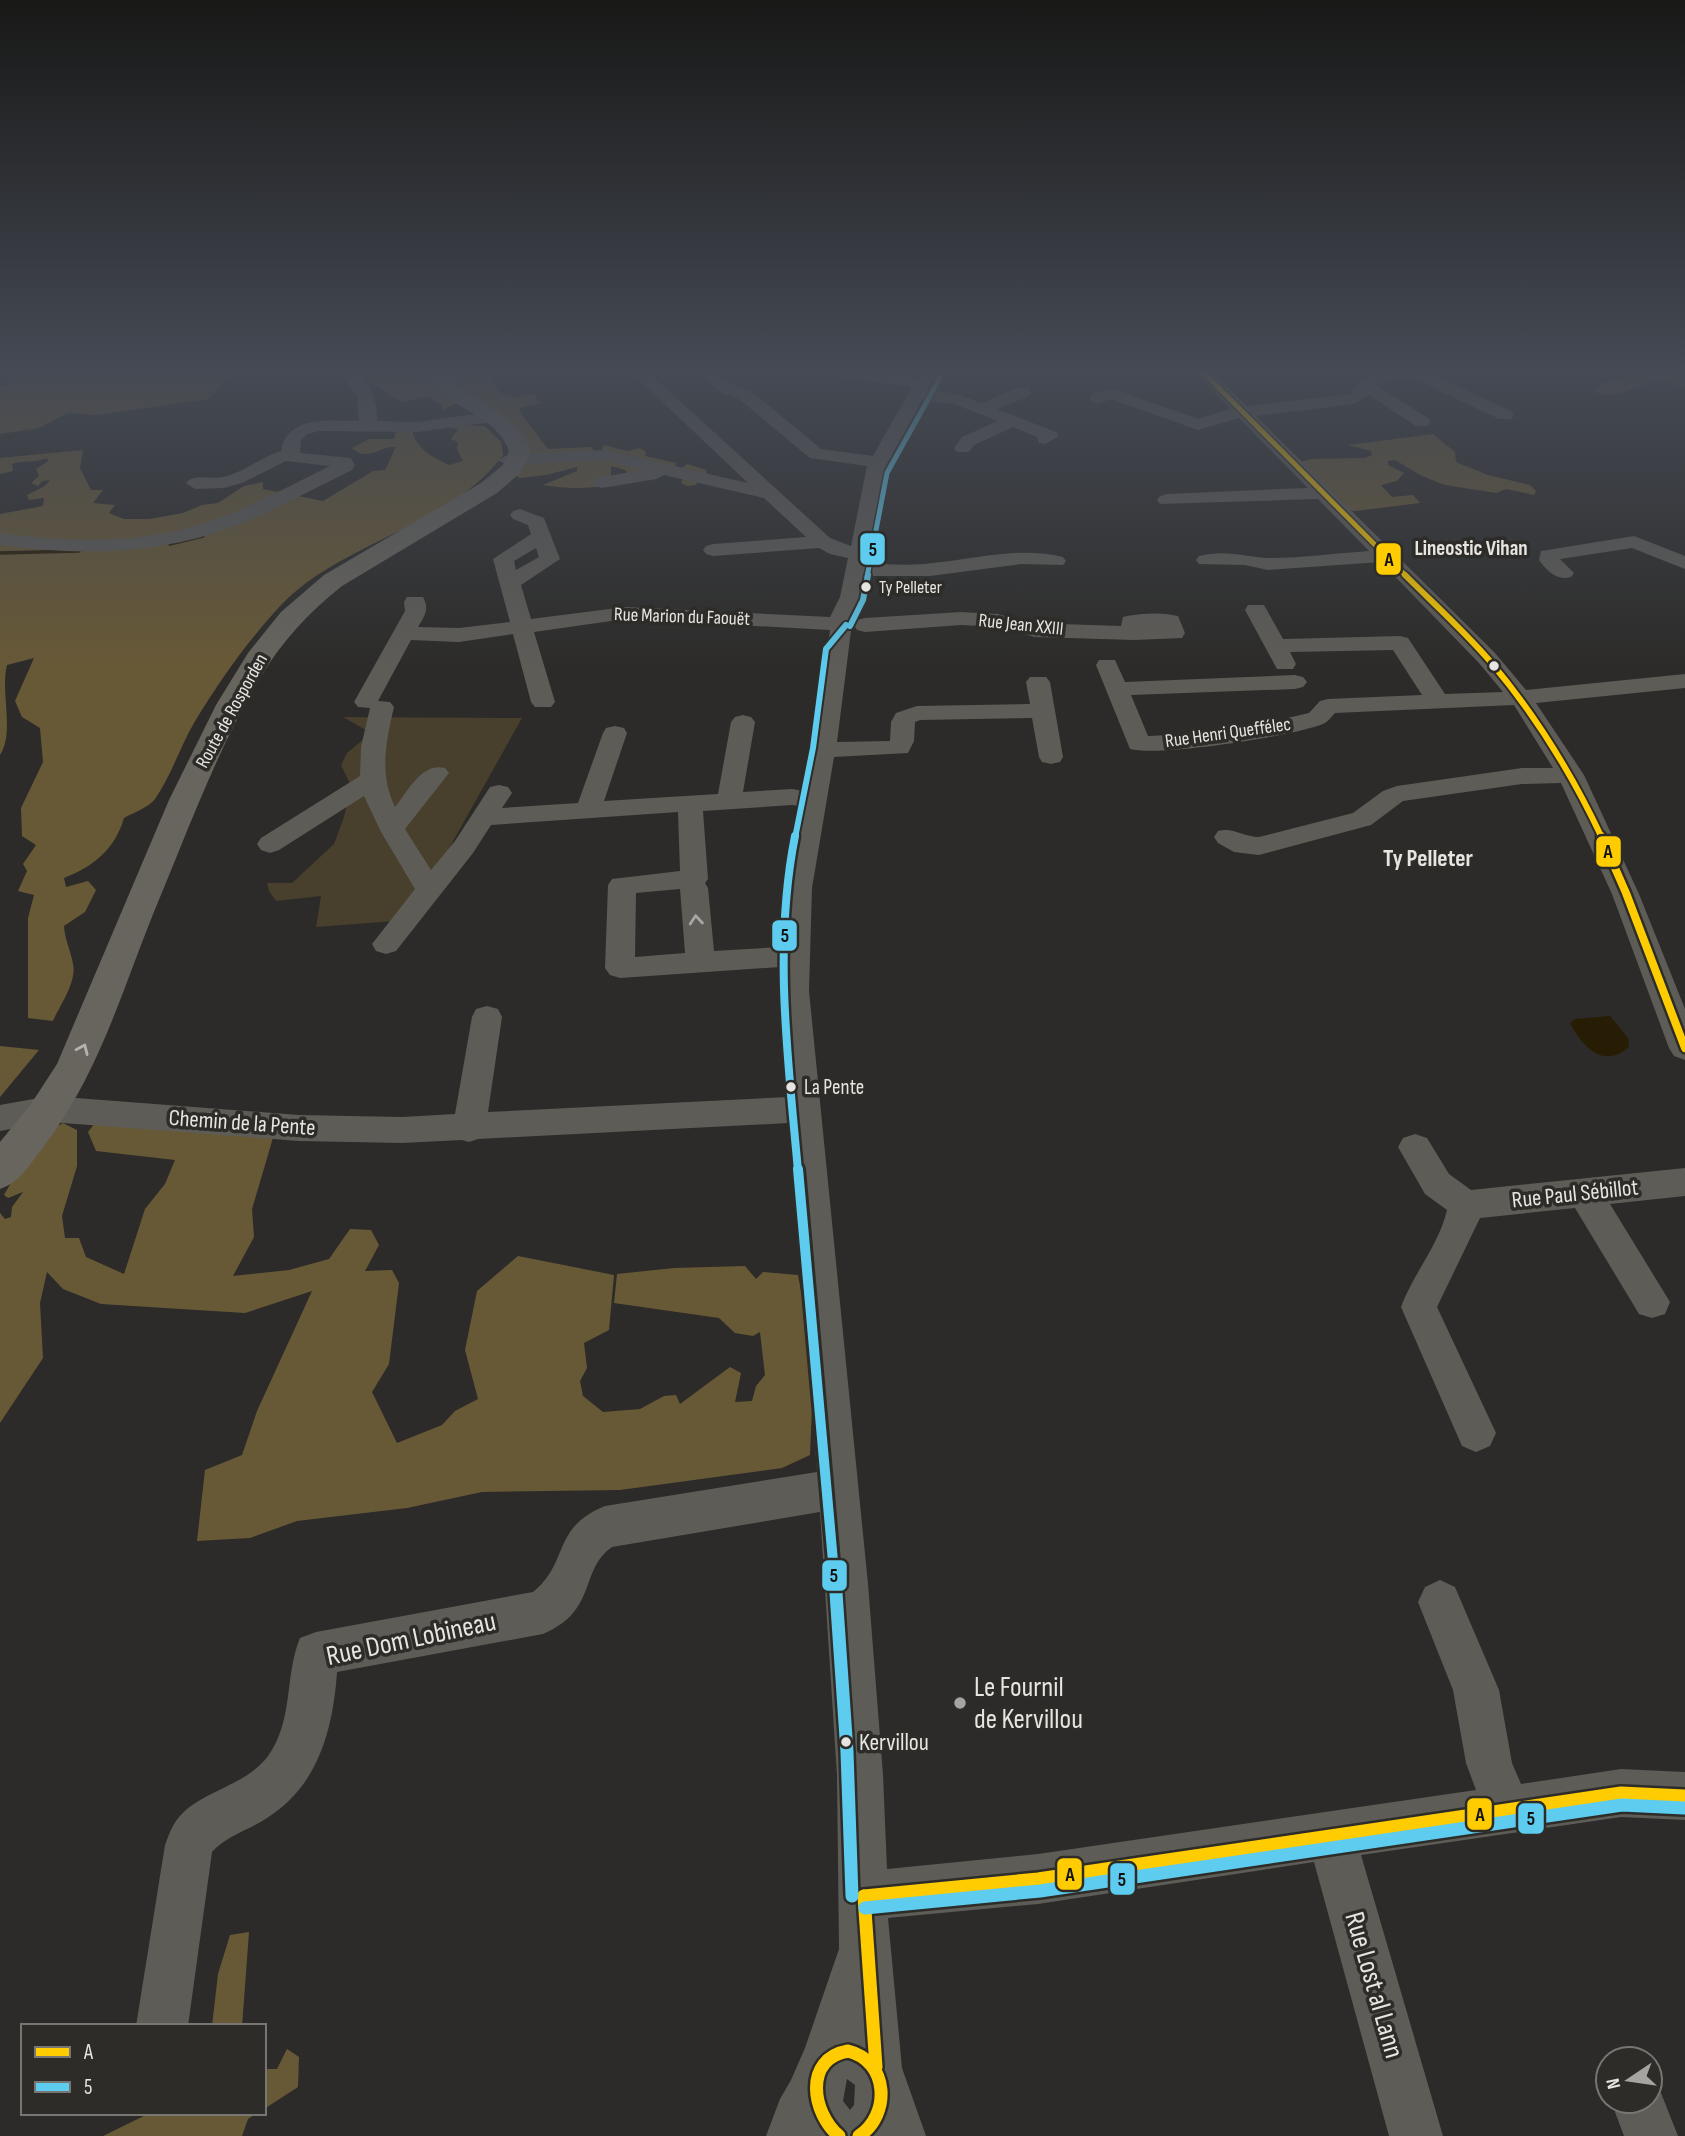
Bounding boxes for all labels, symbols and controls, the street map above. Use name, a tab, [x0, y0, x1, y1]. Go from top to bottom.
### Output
line badge: 5	[859, 532, 886, 566]
district label: Lineostic Vihan	[1414, 536, 1528, 561]
text: 5	[869, 539, 877, 562]
line badge: A	[1375, 542, 1402, 576]
text: A	[1383, 549, 1394, 572]
place label: Ty Pelleter	[879, 577, 942, 598]
marker: Ty Pelleter	[859, 580, 873, 594]
street label: Rue Marion du Faouët	[613, 603, 751, 631]
street label: Rue Jean XXIII	[977, 609, 1065, 641]
street label: Route de Rosporden	[191, 650, 273, 772]
unlabelled marker	[1487, 659, 1501, 673]
street label: Rue Henri Queffélec	[1164, 713, 1292, 753]
line badge: A	[1595, 835, 1622, 868]
text: A	[1602, 841, 1613, 864]
district label: Ty Pelleter	[1383, 844, 1474, 873]
one-way arrow	[689, 915, 704, 926]
line badge: 5	[771, 919, 798, 952]
text: 5	[781, 925, 789, 948]
one-way arrow	[75, 1044, 89, 1056]
place label: La Pente	[804, 1075, 864, 1100]
marker: La Pente	[784, 1080, 798, 1094]
street label: Chemin de la Pente	[168, 1104, 316, 1142]
street label: Rue Paul Sébillot	[1510, 1173, 1640, 1215]
line badge: 5	[821, 1559, 848, 1592]
text: 5	[830, 1565, 838, 1588]
street label: Rue Dom Lobineau	[323, 1605, 499, 1673]
place label: Le Fournil de Kervillou	[974, 1671, 1083, 1736]
marker: Le Fournil de Kervillou	[952, 1695, 968, 1711]
place label: Kervillou	[859, 1728, 929, 1757]
marker: Kervillou	[839, 1735, 853, 1749]
line badge: A	[1466, 1797, 1493, 1831]
line badge: 5	[1517, 1802, 1545, 1835]
text: A	[1474, 1804, 1485, 1827]
text: 5	[1527, 1808, 1535, 1831]
line badge: A	[1056, 1857, 1083, 1891]
line badge: 5	[1109, 1862, 1136, 1896]
text: A	[1064, 1864, 1075, 1887]
text: 5	[1118, 1869, 1126, 1892]
street label: Rue Lost al Lann	[1337, 1908, 1411, 2062]
legend	[21, 2024, 266, 2115]
text: A	[83, 2040, 94, 2065]
north arrow	[1594, 2045, 1664, 2115]
text: 5	[84, 2075, 92, 2100]
text: N	[1602, 2076, 1626, 2091]

